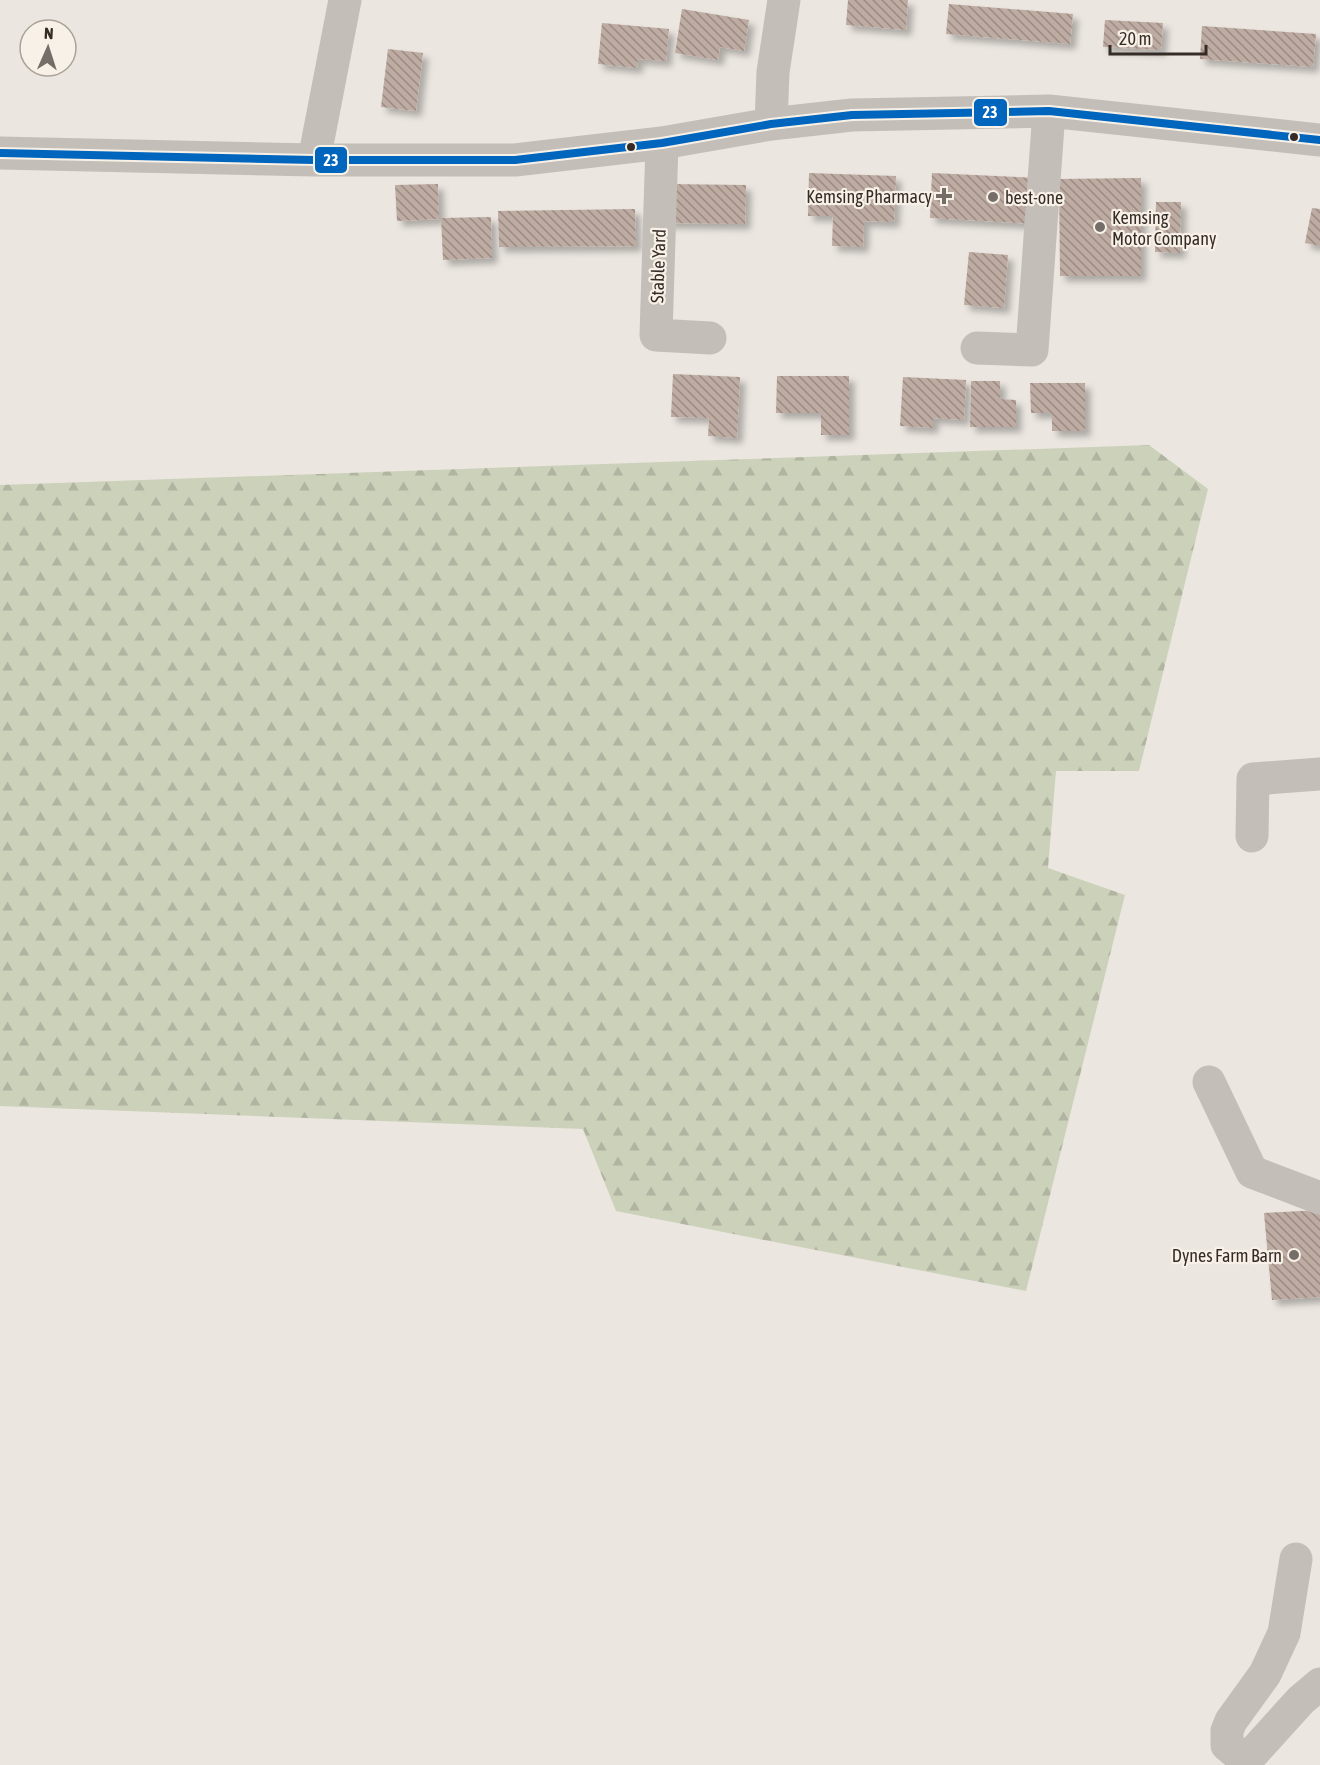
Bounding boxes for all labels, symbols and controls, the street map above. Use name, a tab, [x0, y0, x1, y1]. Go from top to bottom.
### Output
north arrow	[18, 18, 78, 78]
scale bar	[1110, 18, 1206, 56]
text: N	[44, 24, 54, 42]
text: 20 m	[1119, 28, 1151, 49]
line badge: 23	[973, 98, 1008, 127]
text: 23	[982, 103, 998, 121]
unlabelled marker	[1288, 131, 1300, 143]
unlabelled marker	[625, 141, 637, 153]
line badge: 23	[314, 146, 348, 174]
text: 23	[323, 151, 339, 169]
place label: Kemsing Pharmacy	[806, 186, 932, 207]
place label: best-one	[1005, 187, 1063, 208]
marker: Kemsing Pharmacy	[937, 189, 951, 203]
marker: best-one	[986, 190, 1000, 204]
place label: Kemsing Motor Company	[1112, 207, 1216, 249]
marker: Kemsing Motor Company	[1093, 220, 1107, 234]
street label: Stable Yard	[646, 229, 670, 303]
place label: Dynes Farm Barn	[1172, 1245, 1282, 1266]
marker: Dynes Farm Barn	[1287, 1248, 1301, 1262]

